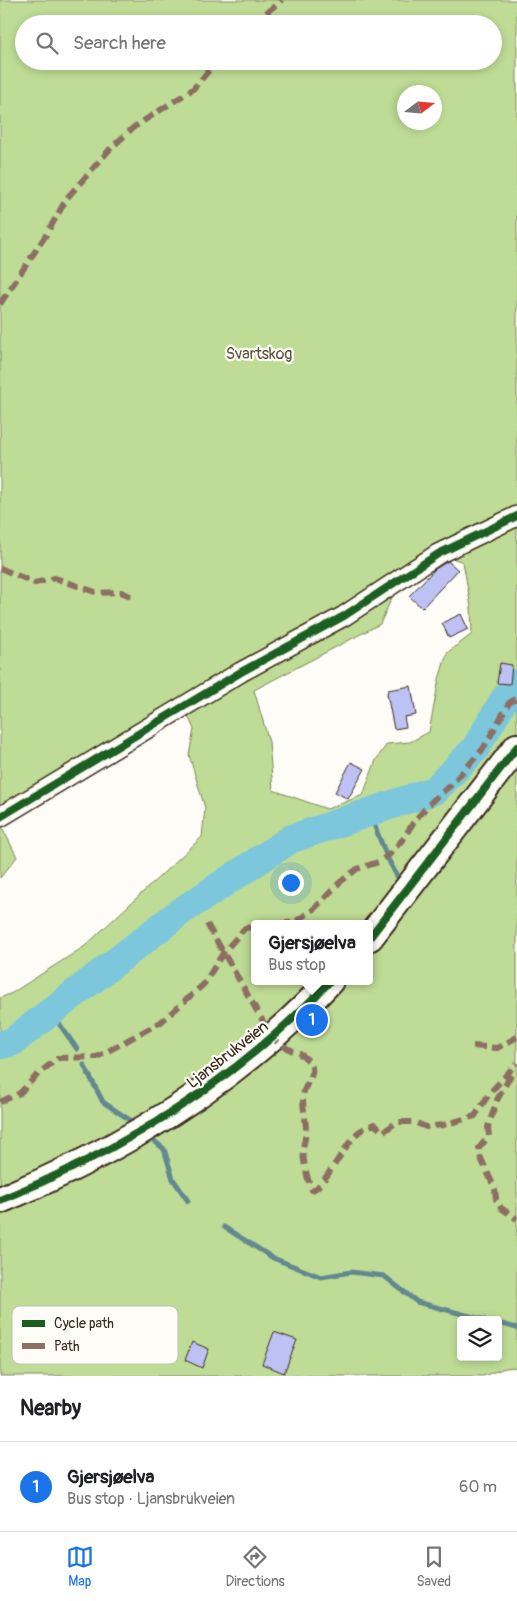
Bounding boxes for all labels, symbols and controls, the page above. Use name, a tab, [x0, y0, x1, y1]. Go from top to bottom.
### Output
search box	[15, 15, 502, 70]
icon: search	[33, 29, 61, 57]
text: Search here	[73, 31, 166, 55]
north arrow	[397, 85, 442, 130]
park label: Svartskog	[226, 344, 292, 364]
your location	[278, 870, 304, 896]
popup	[251, 920, 373, 985]
text: Gjersjøelva	[268, 931, 356, 955]
text: Bus stop	[268, 955, 326, 975]
pin: 1	[296, 1001, 328, 1039]
street label: Ljansbrukveien	[183, 1017, 273, 1093]
legend	[12, 1306, 178, 1364]
text: Cycle path	[54, 1315, 114, 1332]
map controls	[457, 1316, 502, 1361]
button: layers	[457, 1316, 502, 1361]
text: Path	[54, 1338, 79, 1355]
text: Nearby	[20, 1395, 81, 1422]
text: Gjersjøelva	[67, 1465, 154, 1489]
text: 1	[33, 1477, 39, 1497]
text: 60 m	[459, 1477, 497, 1497]
text: Bus stop · Ljansbrukveien	[67, 1489, 235, 1509]
tab: Map	[66, 1543, 94, 1590]
tab: Directions	[225, 1543, 285, 1590]
tab: Saved	[416, 1543, 451, 1590]

